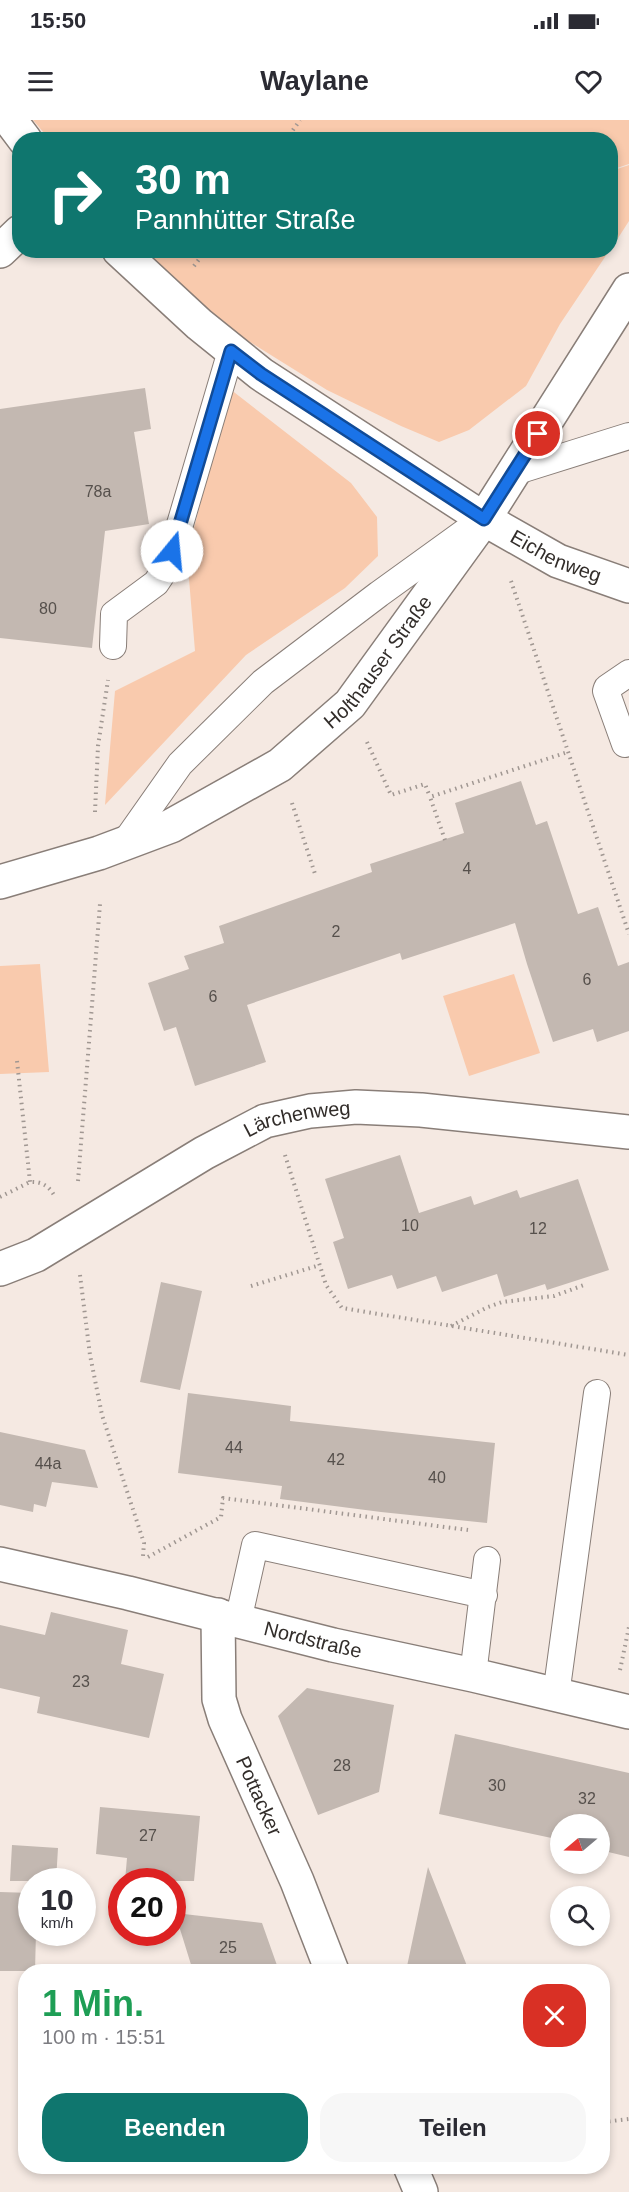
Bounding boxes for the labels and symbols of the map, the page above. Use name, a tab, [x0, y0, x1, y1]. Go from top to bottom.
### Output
pin	[512, 408, 563, 459]
house number: 78a	[85, 483, 111, 500]
position arrow	[140, 519, 204, 583]
street label: Eichenweg	[507, 525, 604, 586]
street label: Holthauser Straße	[319, 591, 436, 733]
house number: 80	[39, 600, 57, 617]
house number: 4	[463, 860, 472, 877]
house number: 2	[332, 923, 341, 940]
house number: 6	[583, 971, 592, 988]
house number: 6	[209, 988, 218, 1005]
street label: Lärchenweg	[240, 1097, 351, 1141]
house number: 10	[401, 1217, 419, 1234]
house number: 12	[529, 1220, 547, 1237]
house number: 44	[225, 1439, 243, 1456]
house number: 42	[327, 1451, 345, 1468]
house number: 44a	[35, 1455, 61, 1472]
house number: 40	[428, 1469, 446, 1486]
street label: Nordstraße	[262, 1617, 364, 1662]
house number: 23	[72, 1673, 90, 1690]
street label: Pottacker	[232, 1753, 287, 1839]
house number: 28	[333, 1757, 351, 1774]
house number: 30	[488, 1777, 506, 1794]
house number: 32	[578, 1790, 596, 1807]
north arrow	[550, 1814, 610, 1874]
house number: 27	[139, 1827, 157, 1844]
speed limit sign: 20	[108, 1868, 186, 1946]
house number: 25	[219, 1939, 237, 1956]

